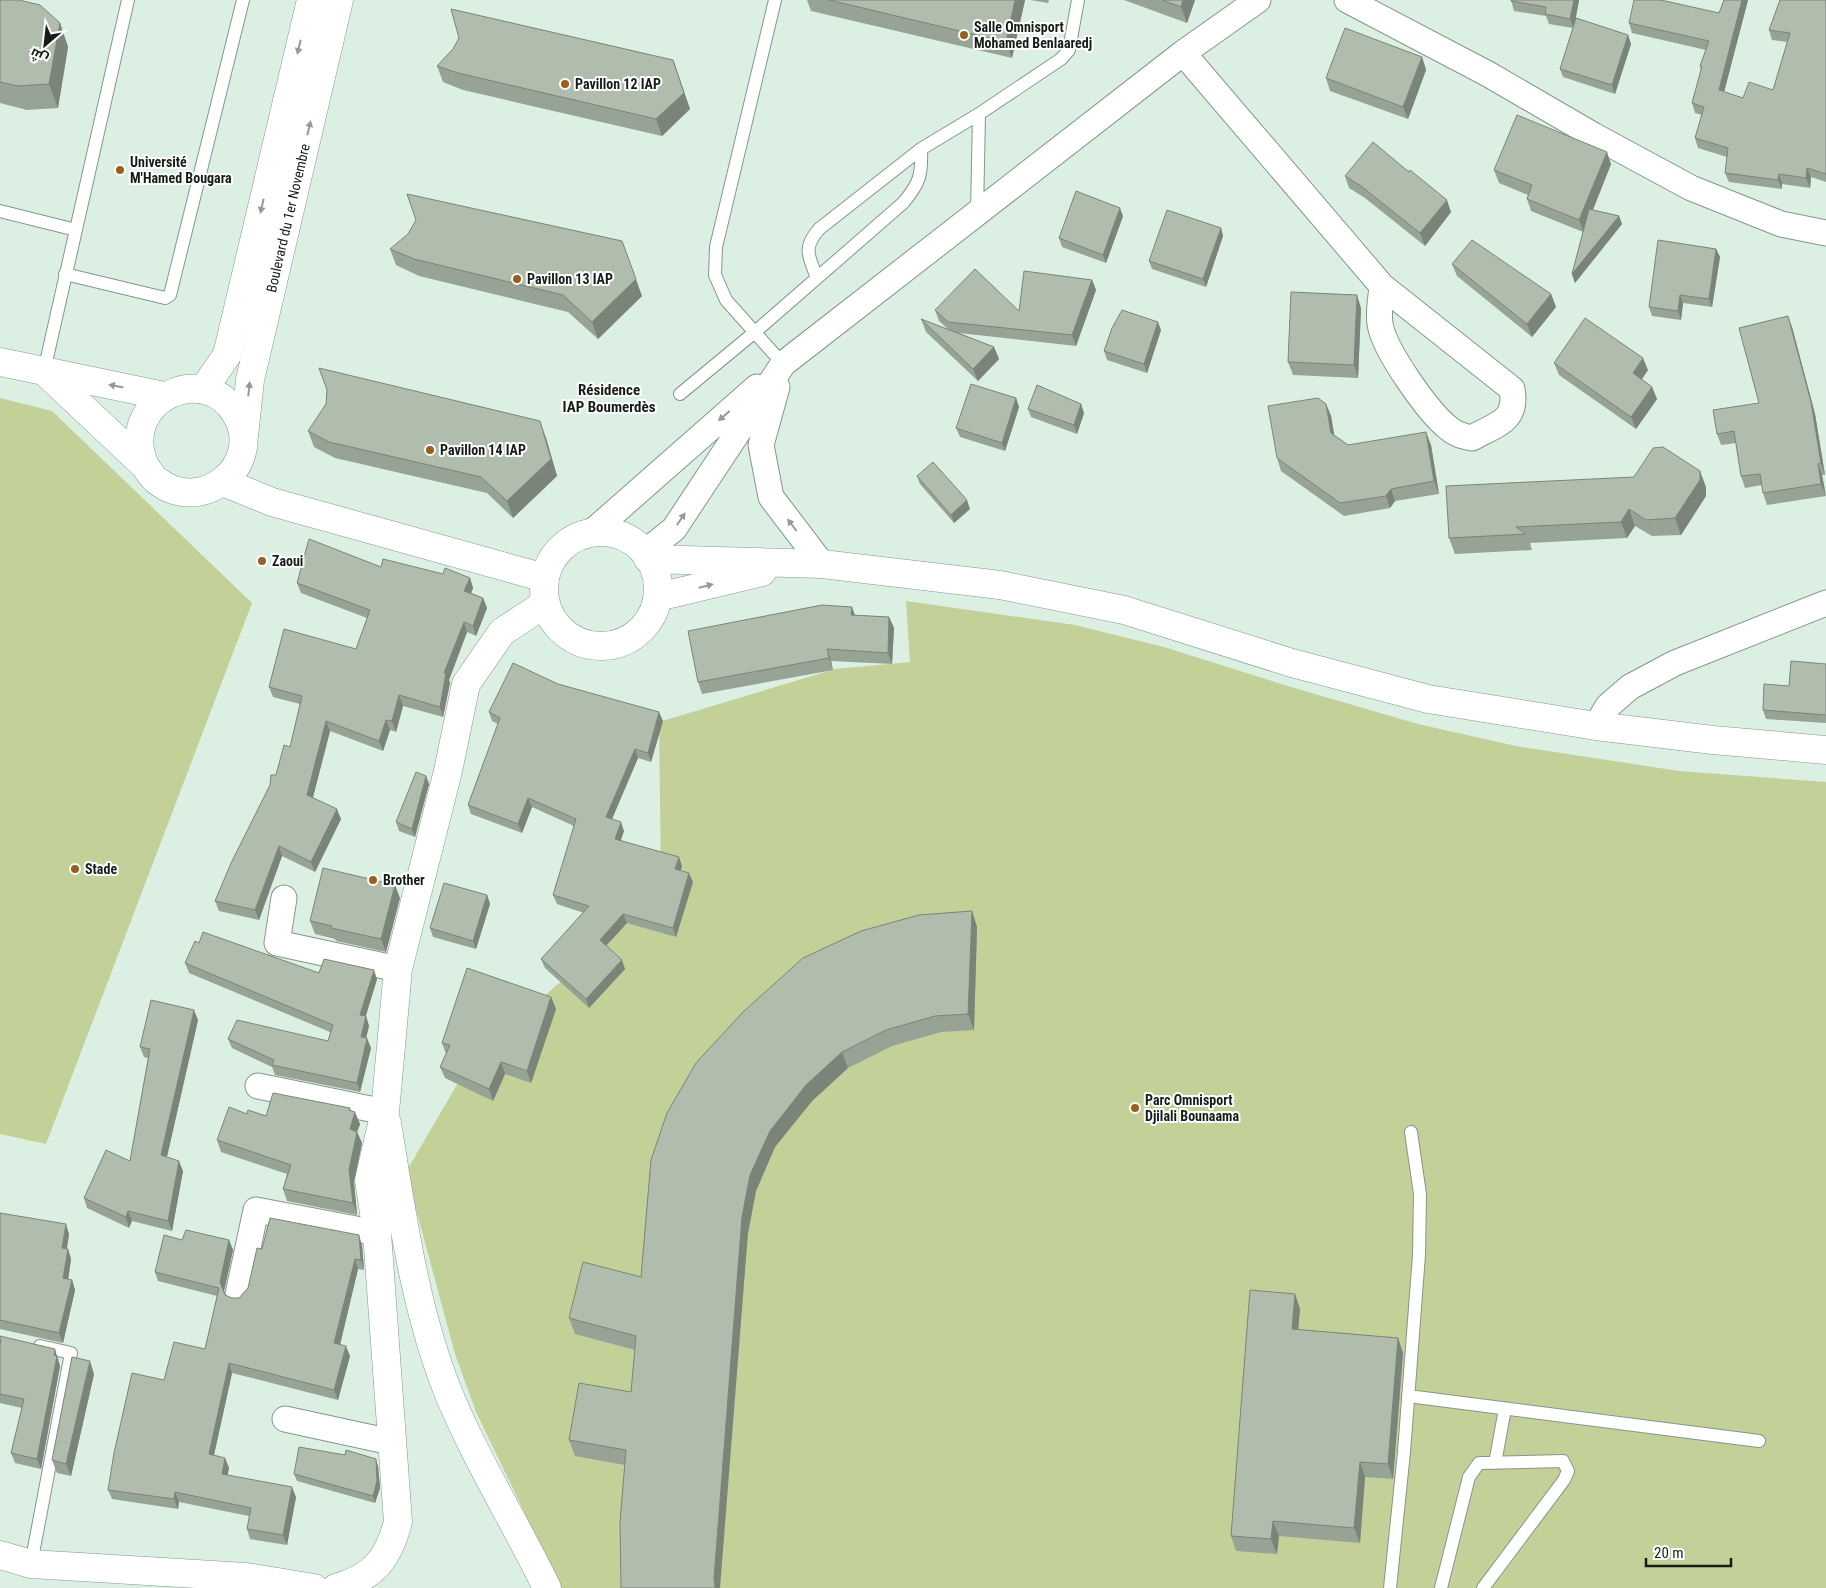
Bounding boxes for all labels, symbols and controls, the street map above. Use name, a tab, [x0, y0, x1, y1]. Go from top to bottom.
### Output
place label: Salle Omnisport Mohamed Benlaaredj	[974, 19, 1092, 51]
north arrow	[20, 20, 70, 70]
marker: Salle Omnisport Mohamed Benlaaredj	[958, 29, 970, 41]
one-way arrow	[295, 40, 303, 55]
text: ش	[27, 44, 51, 68]
place label: Pavillon 12 IAP	[575, 76, 661, 92]
marker: Pavillon 12 IAP	[559, 78, 571, 90]
one-way arrow	[305, 121, 313, 136]
street label: Boulevard du 1er Novembre	[263, 142, 313, 294]
place label: Université M'Hamed Bougara	[130, 154, 232, 186]
marker: Université M'Hamed Bougara	[114, 164, 126, 176]
one-way arrow	[258, 198, 266, 213]
place label: Pavillon 13 IAP	[527, 271, 613, 287]
marker: Pavillon 13 IAP	[511, 273, 523, 285]
one-way arrow	[245, 380, 253, 396]
district label: Résidence IAP Boumerdès	[563, 381, 656, 416]
one-way arrow	[109, 382, 124, 390]
one-way arrow	[719, 410, 731, 422]
place label: Pavillon 14 IAP	[440, 442, 526, 458]
marker: Pavillon 14 IAP	[424, 444, 436, 456]
one-way arrow	[676, 512, 685, 526]
one-way arrow	[787, 519, 798, 532]
place label: Zaoui	[272, 553, 303, 569]
marker: Zaoui	[256, 555, 268, 567]
one-way arrow	[698, 581, 713, 589]
place label: Stade	[85, 861, 117, 877]
marker: Stade	[69, 863, 81, 875]
place label: Brother	[383, 872, 425, 888]
marker: Brother	[367, 874, 379, 886]
place label: Parc Omnisport Djilali Bounaama	[1145, 1092, 1239, 1124]
marker: Parc Omnisport Djilali Bounaama	[1129, 1102, 1141, 1114]
scale bar	[1646, 1536, 1731, 1568]
text: 20 m	[1654, 1544, 1684, 1562]

